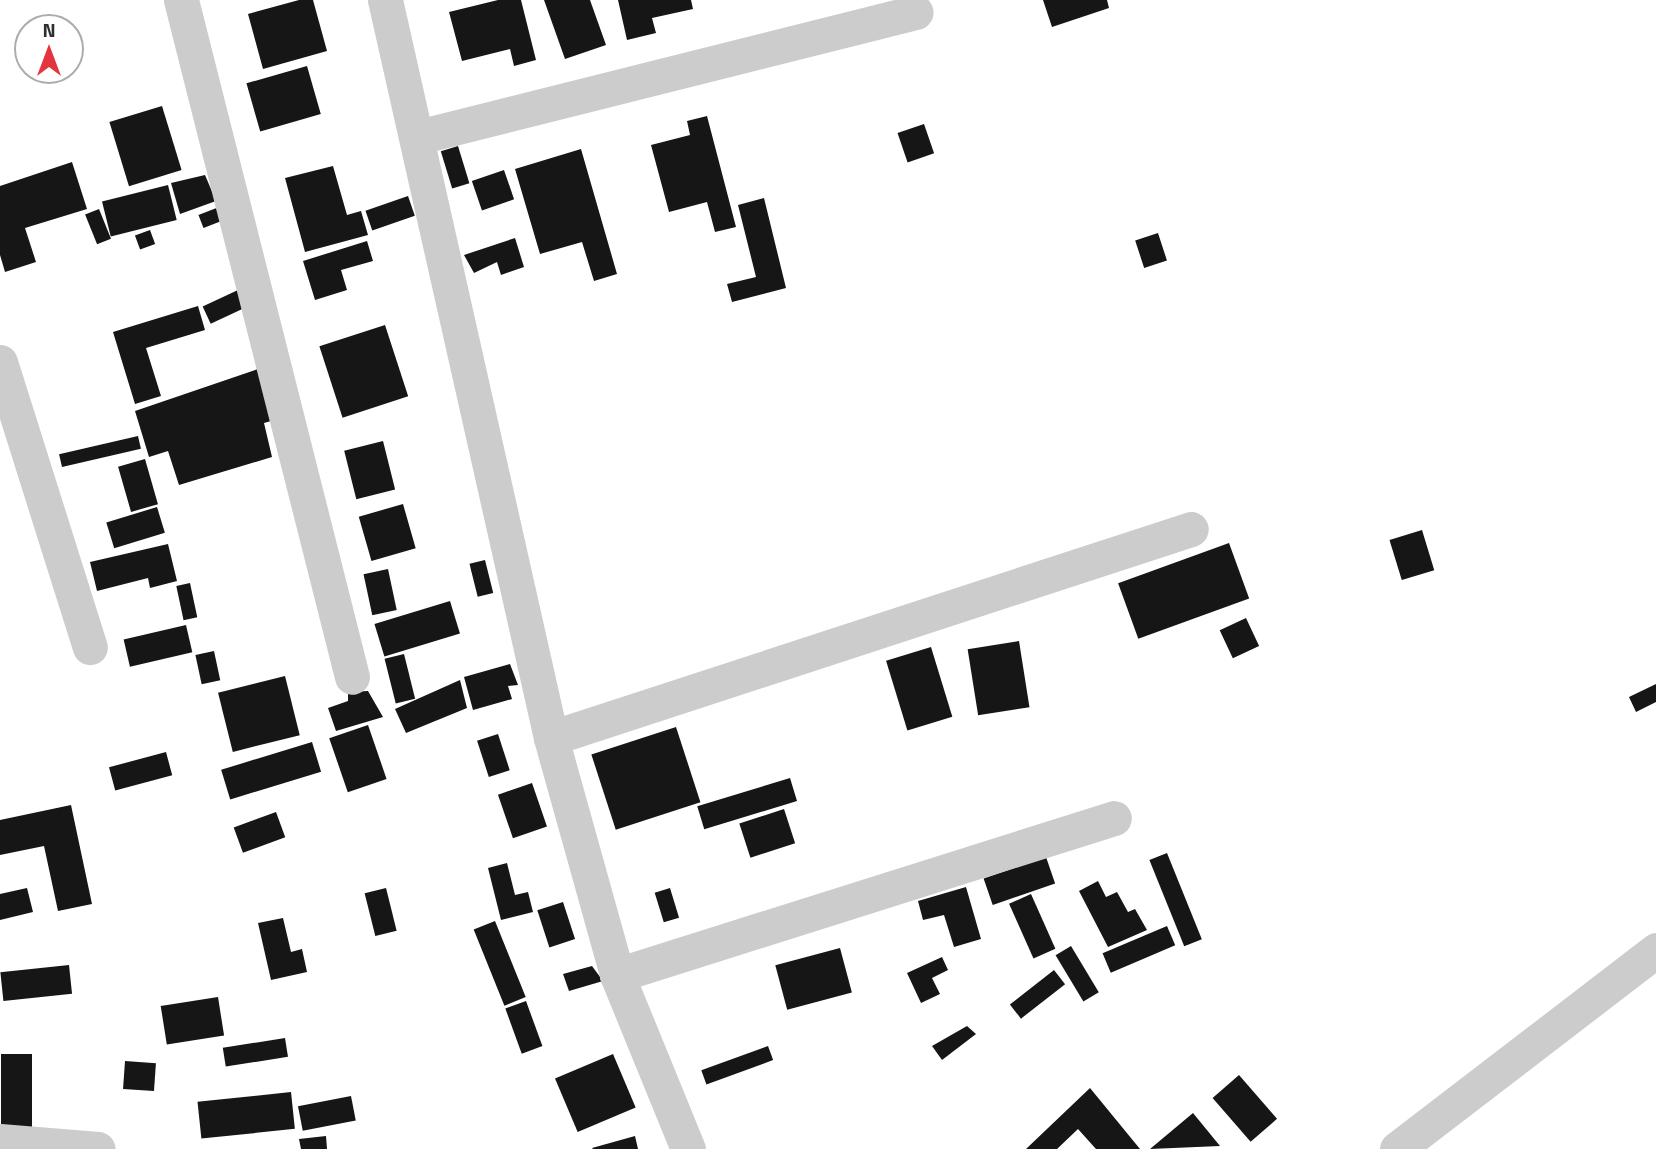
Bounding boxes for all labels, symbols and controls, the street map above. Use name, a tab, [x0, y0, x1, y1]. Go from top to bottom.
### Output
north arrow	[14, 14, 84, 84]
text: N	[42, 15, 56, 44]

